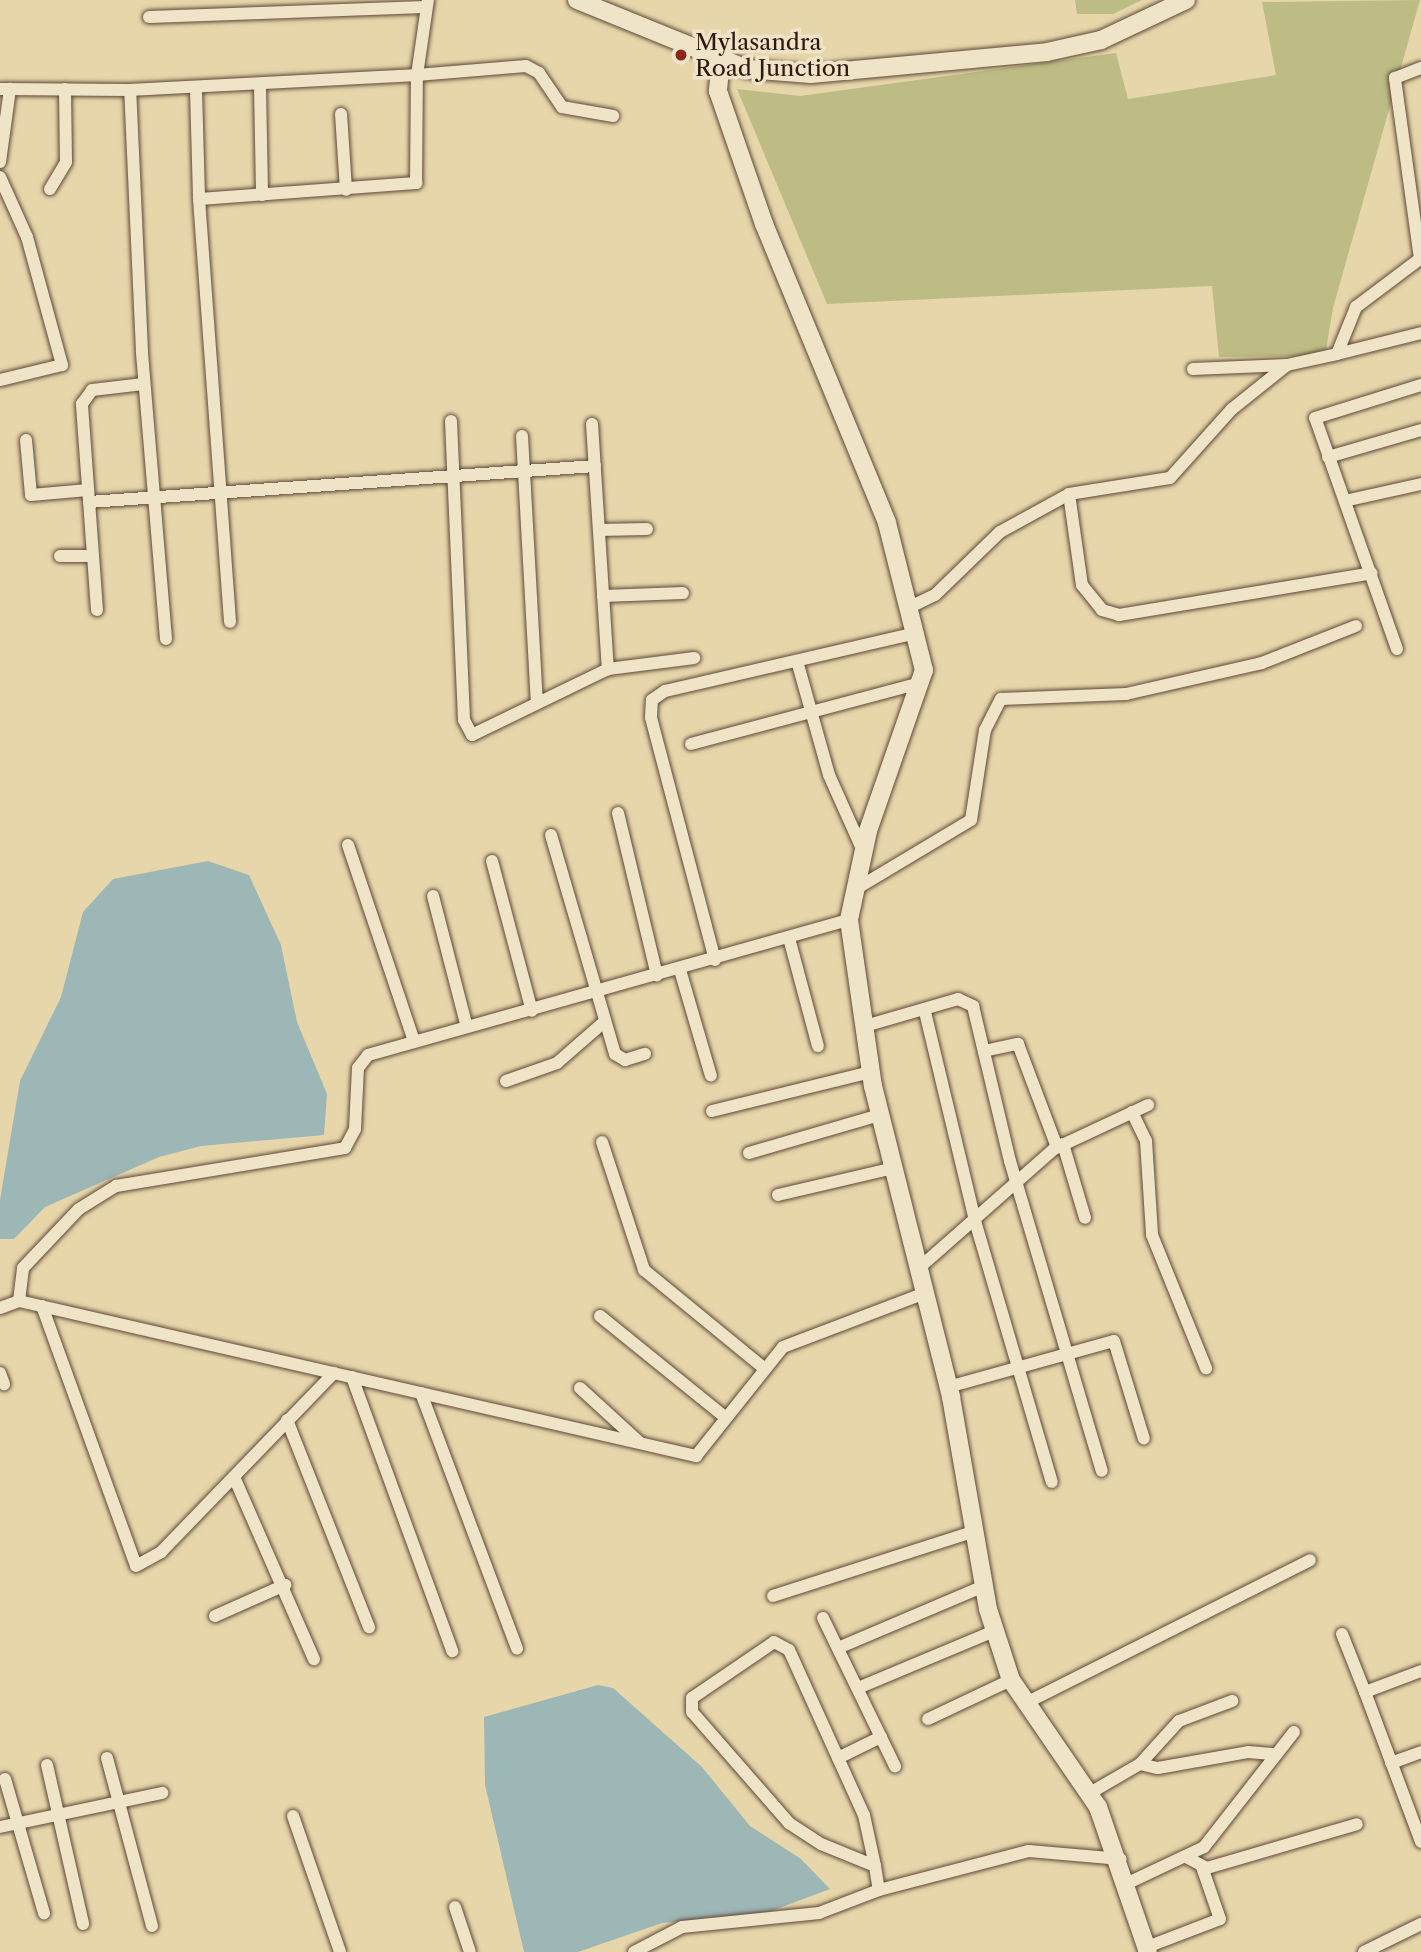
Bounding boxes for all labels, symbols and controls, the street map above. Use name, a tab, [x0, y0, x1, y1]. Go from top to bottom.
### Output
place label: Mylasandra Road Junction	[695, 28, 850, 82]
marker: Mylasandra Road Junction	[673, 47, 689, 63]

